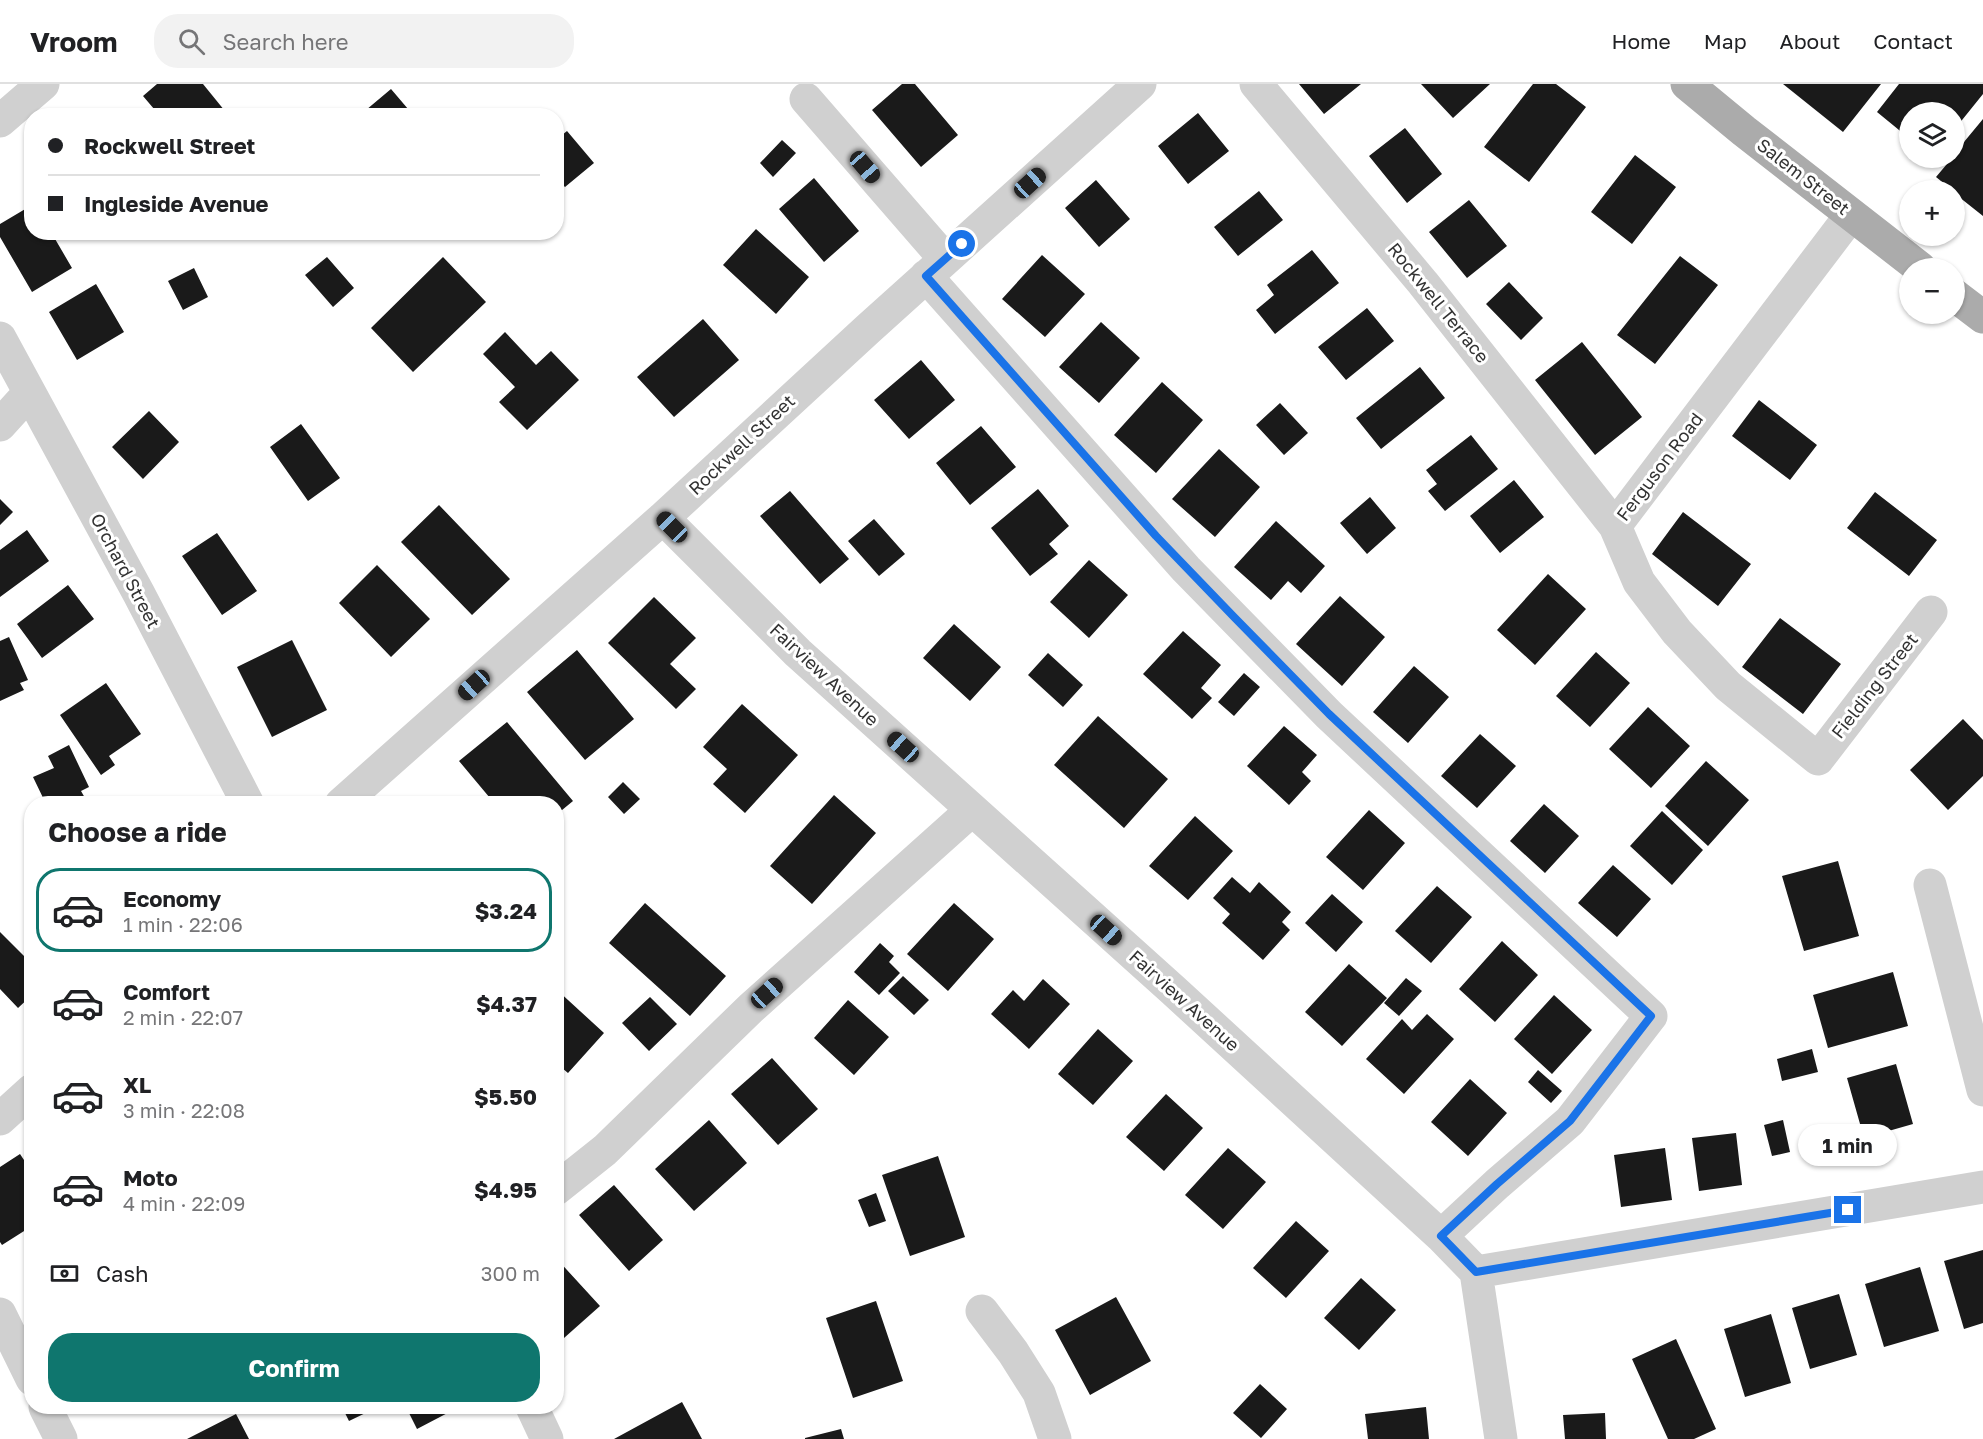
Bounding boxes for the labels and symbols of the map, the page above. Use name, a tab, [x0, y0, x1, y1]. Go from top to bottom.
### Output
street label: Salem Street	[1753, 133, 1854, 219]
car	[846, 148, 884, 186]
car	[1011, 164, 1049, 202]
route start	[948, 230, 975, 257]
street label: Rockwell Terrace	[1384, 238, 1494, 367]
street label: Rockwell Street	[684, 389, 799, 499]
street label: Ferguson Road	[1611, 408, 1707, 525]
car	[653, 508, 691, 546]
street label: Orchard Street	[86, 509, 165, 632]
street label: Fairview Avenue	[766, 618, 884, 730]
street label: Fielding Street	[1826, 628, 1922, 742]
car	[455, 666, 493, 704]
car	[884, 728, 922, 766]
car	[1087, 911, 1125, 949]
street label: Fairview Avenue	[1125, 945, 1244, 1056]
car	[748, 974, 786, 1012]
callout: 1 min	[1798, 1123, 1898, 1165]
route end	[1834, 1196, 1861, 1223]

